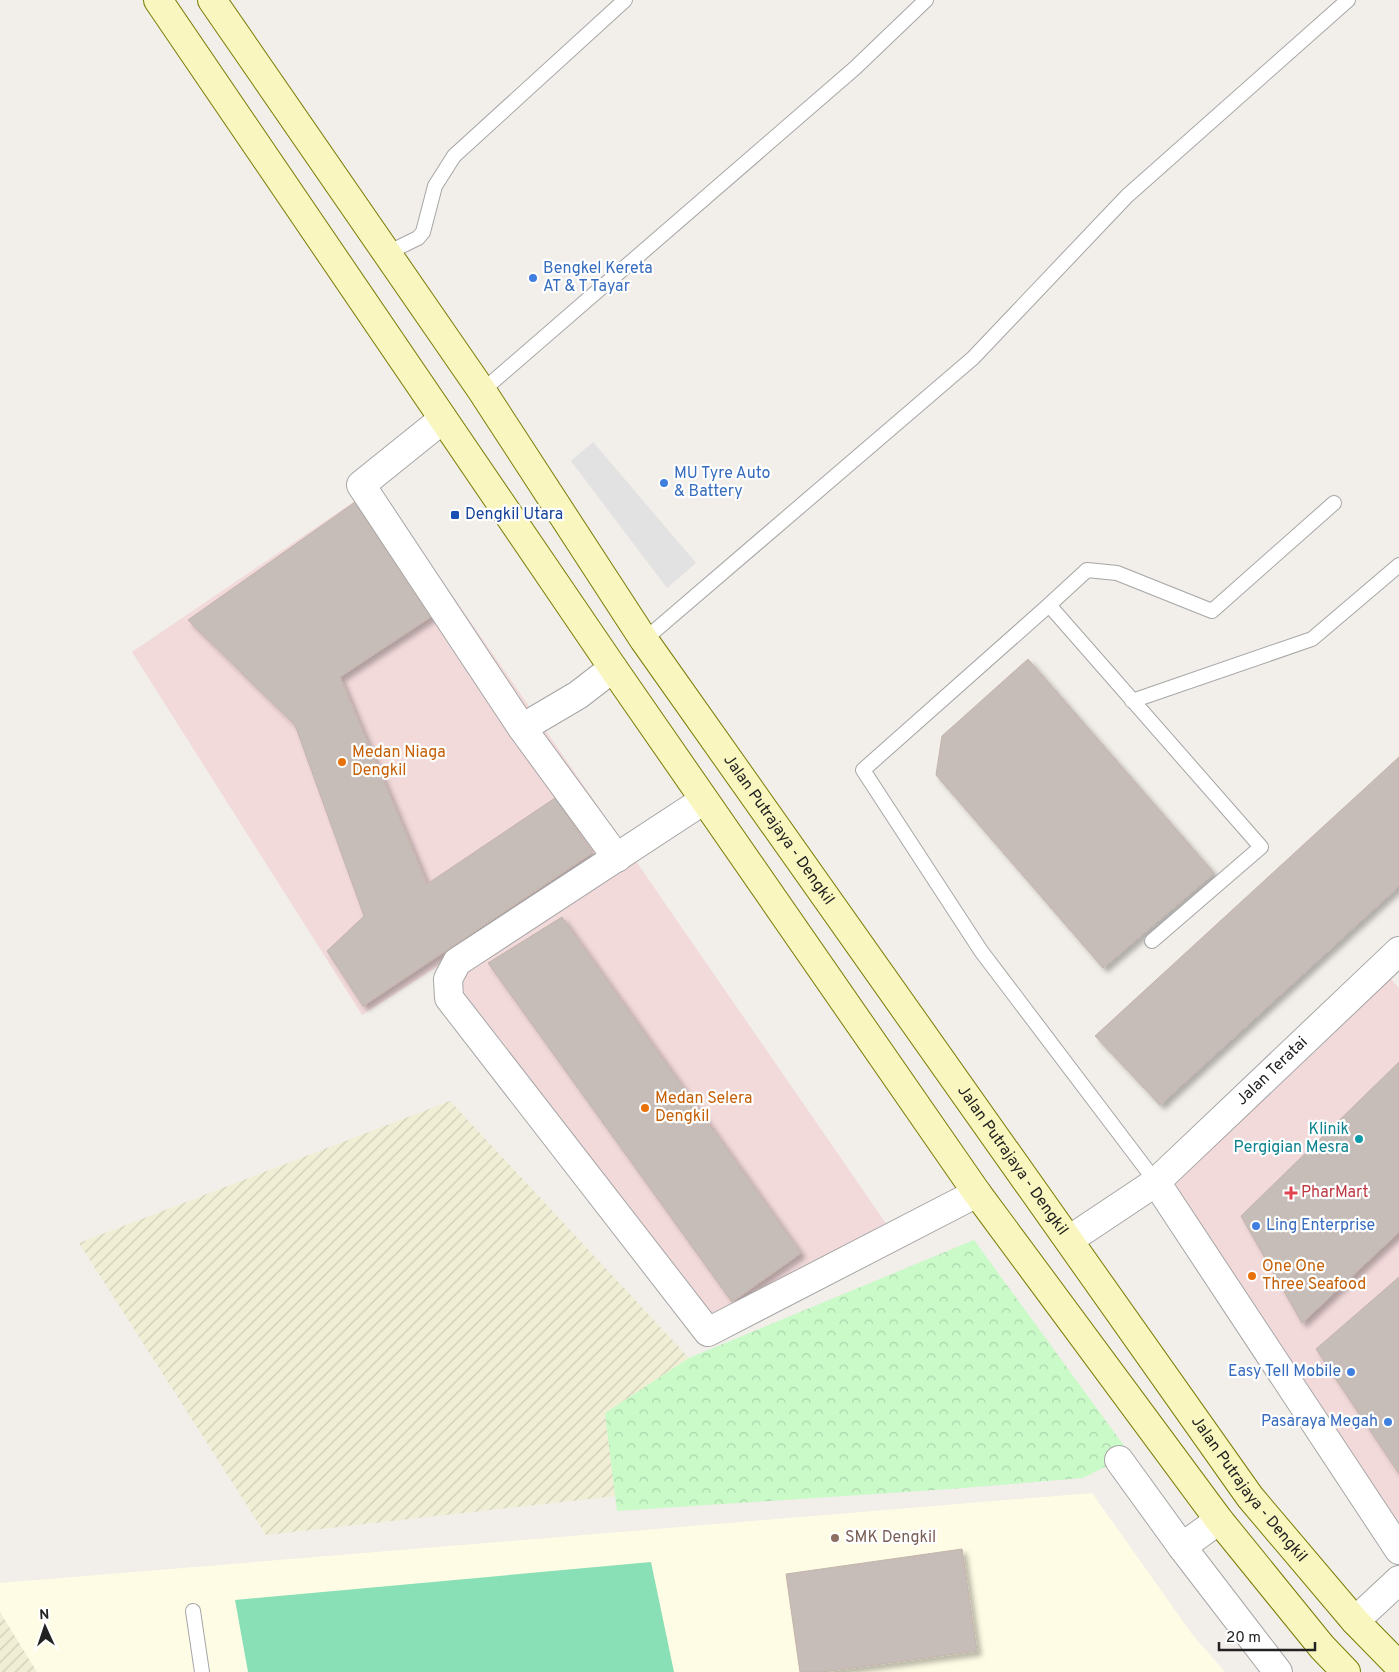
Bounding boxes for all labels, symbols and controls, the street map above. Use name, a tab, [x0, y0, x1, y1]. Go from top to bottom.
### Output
place label: Bengkel Kereta AT & T Tayar	[543, 259, 653, 297]
marker: Bengkel Kereta AT & T Tayar	[527, 272, 539, 284]
place label: MU Tyre Auto & Battery	[674, 464, 771, 502]
marker: MU Tyre Auto & Battery	[658, 477, 670, 489]
place label: Dengkil Utara	[465, 505, 563, 525]
marker: Dengkil Utara	[449, 509, 461, 521]
place label: Medan Niaga Dengkil	[352, 743, 446, 781]
street label: Jalan Putrajaya - Dengkil	[718, 751, 838, 909]
marker: Medan Niaga Dengkil	[336, 756, 348, 768]
street label: Jalan Teratai	[1232, 1033, 1312, 1110]
street label: Jalan Putrajaya - Dengkil	[952, 1082, 1072, 1240]
place label: Medan Selera Dengkil	[655, 1089, 752, 1127]
marker: Medan Selera Dengkil	[639, 1102, 651, 1114]
place label: Klinik Pergigian Mesra	[1234, 1120, 1349, 1158]
marker: Klinik Pergigian Mesra	[1353, 1133, 1365, 1145]
place label: PharMart	[1301, 1183, 1369, 1203]
marker: PharMart	[1285, 1187, 1297, 1199]
place label: Ling Enterprise	[1266, 1216, 1375, 1236]
marker: Ling Enterprise	[1250, 1220, 1262, 1232]
place label: One One Three Seafood	[1262, 1257, 1366, 1295]
marker: One One Three Seafood	[1246, 1270, 1258, 1282]
place label: Easy Tell Mobile	[1228, 1362, 1341, 1382]
marker: Easy Tell Mobile	[1345, 1366, 1357, 1378]
street label: Jalan Putrajaya - Dengkil	[1186, 1412, 1311, 1567]
place label: Pasaraya Megah	[1261, 1412, 1378, 1432]
marker: Pasaraya Megah	[1382, 1416, 1394, 1428]
place label: SMK Dengkil	[845, 1528, 936, 1548]
marker: SMK Dengkil	[829, 1532, 841, 1544]
north arrow	[20, 1602, 70, 1652]
text: N	[39, 1607, 50, 1624]
scale bar	[1219, 1620, 1315, 1652]
text: 20 m	[1226, 1629, 1261, 1648]

